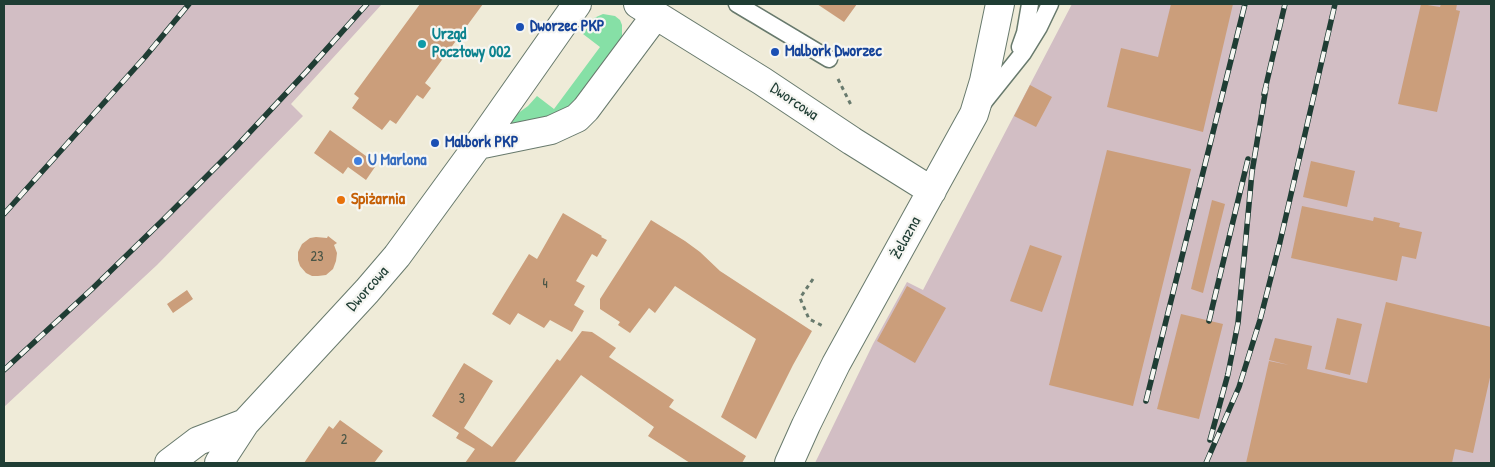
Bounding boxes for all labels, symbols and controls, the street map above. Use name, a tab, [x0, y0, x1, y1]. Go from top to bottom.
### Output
place label: Dworzec PKP	[530, 17, 604, 37]
marker: Dworzec PKP	[514, 21, 526, 33]
place label: Urząd Pocztowy 002	[432, 25, 511, 63]
marker: Urząd Pocztowy 002	[416, 38, 428, 50]
place label: Malbork Dworzec	[785, 42, 882, 62]
marker: Malbork Dworzec	[769, 46, 781, 58]
street label: Dworcowa	[766, 79, 822, 125]
place label: Malbork PKP	[445, 133, 518, 153]
marker: Malbork PKP	[429, 137, 441, 149]
place label: U Marlona	[368, 151, 427, 171]
marker: U Marlona	[352, 155, 364, 167]
place label: Spiżarnia	[351, 190, 405, 210]
marker: Spiżarnia	[335, 194, 347, 206]
street label: Żelazna	[887, 214, 925, 262]
house number: 23	[311, 249, 323, 265]
street label: Dworcowa	[343, 263, 393, 315]
house number: 4	[542, 276, 548, 292]
house number: 3	[459, 391, 465, 407]
house number: 2	[341, 432, 347, 448]

